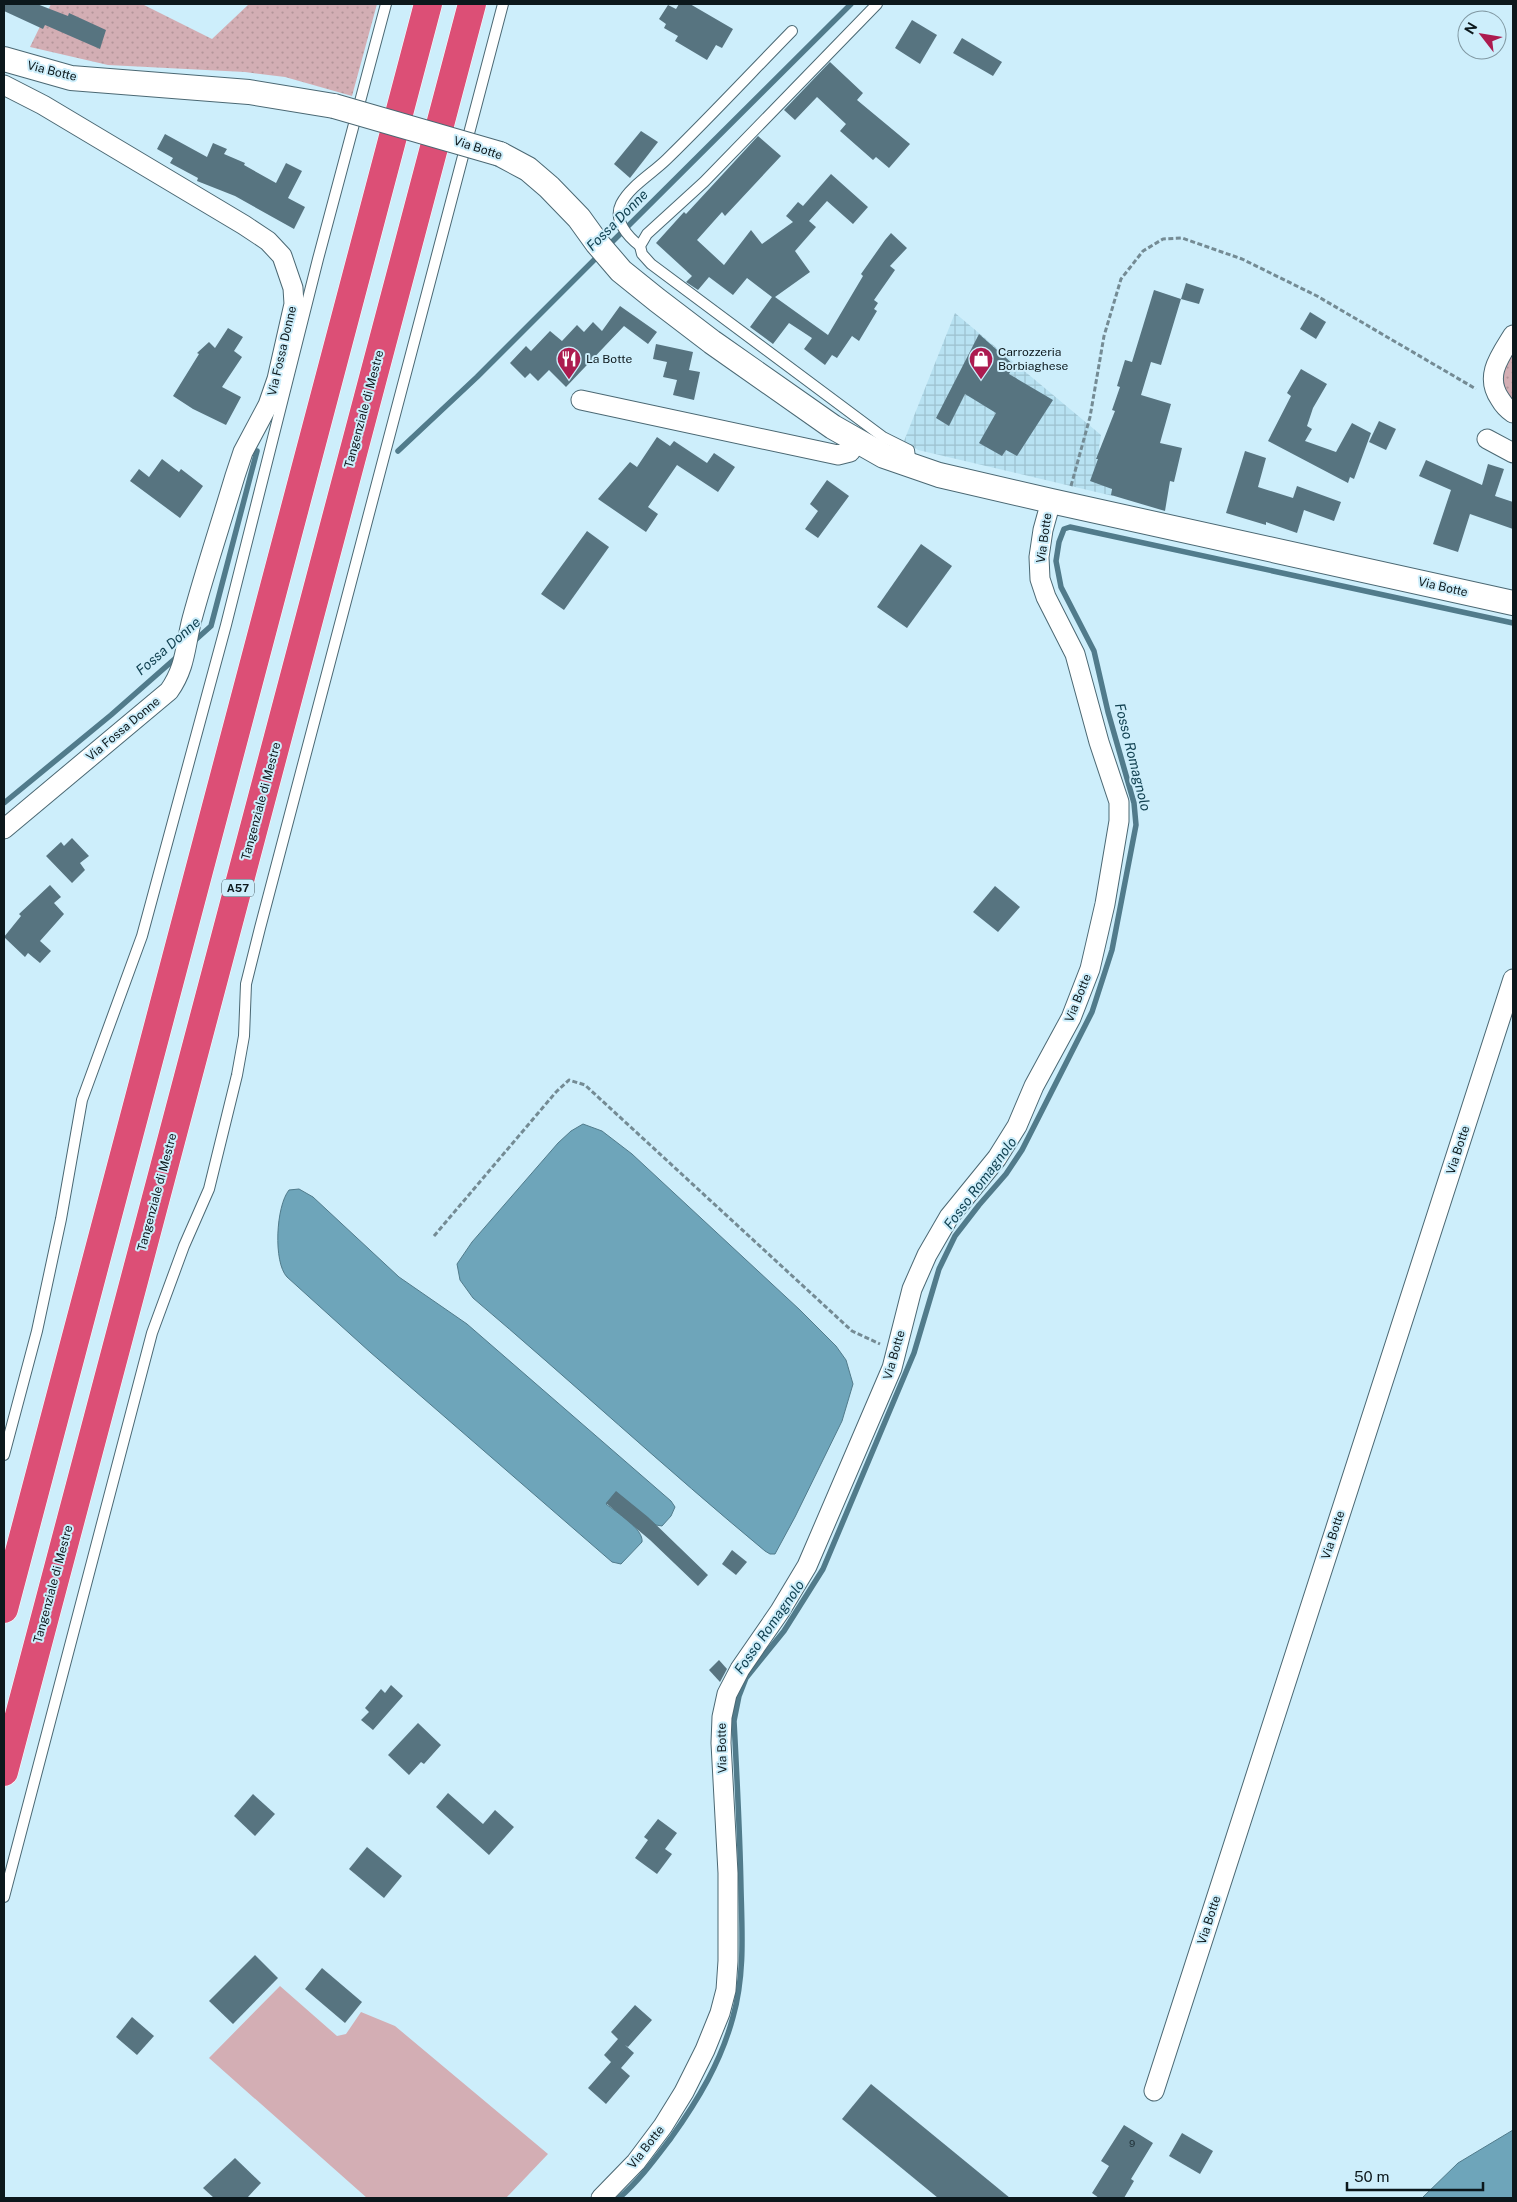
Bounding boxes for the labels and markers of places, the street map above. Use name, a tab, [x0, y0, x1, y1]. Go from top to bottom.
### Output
place label: Carrozzeria Borbiaghese	[998, 345, 1069, 373]
restaurant icon: La Botte	[556, 346, 582, 380]
shop icon: Carrozzeria Borbiaghese	[968, 346, 994, 380]
place label: La Botte	[586, 352, 632, 366]

